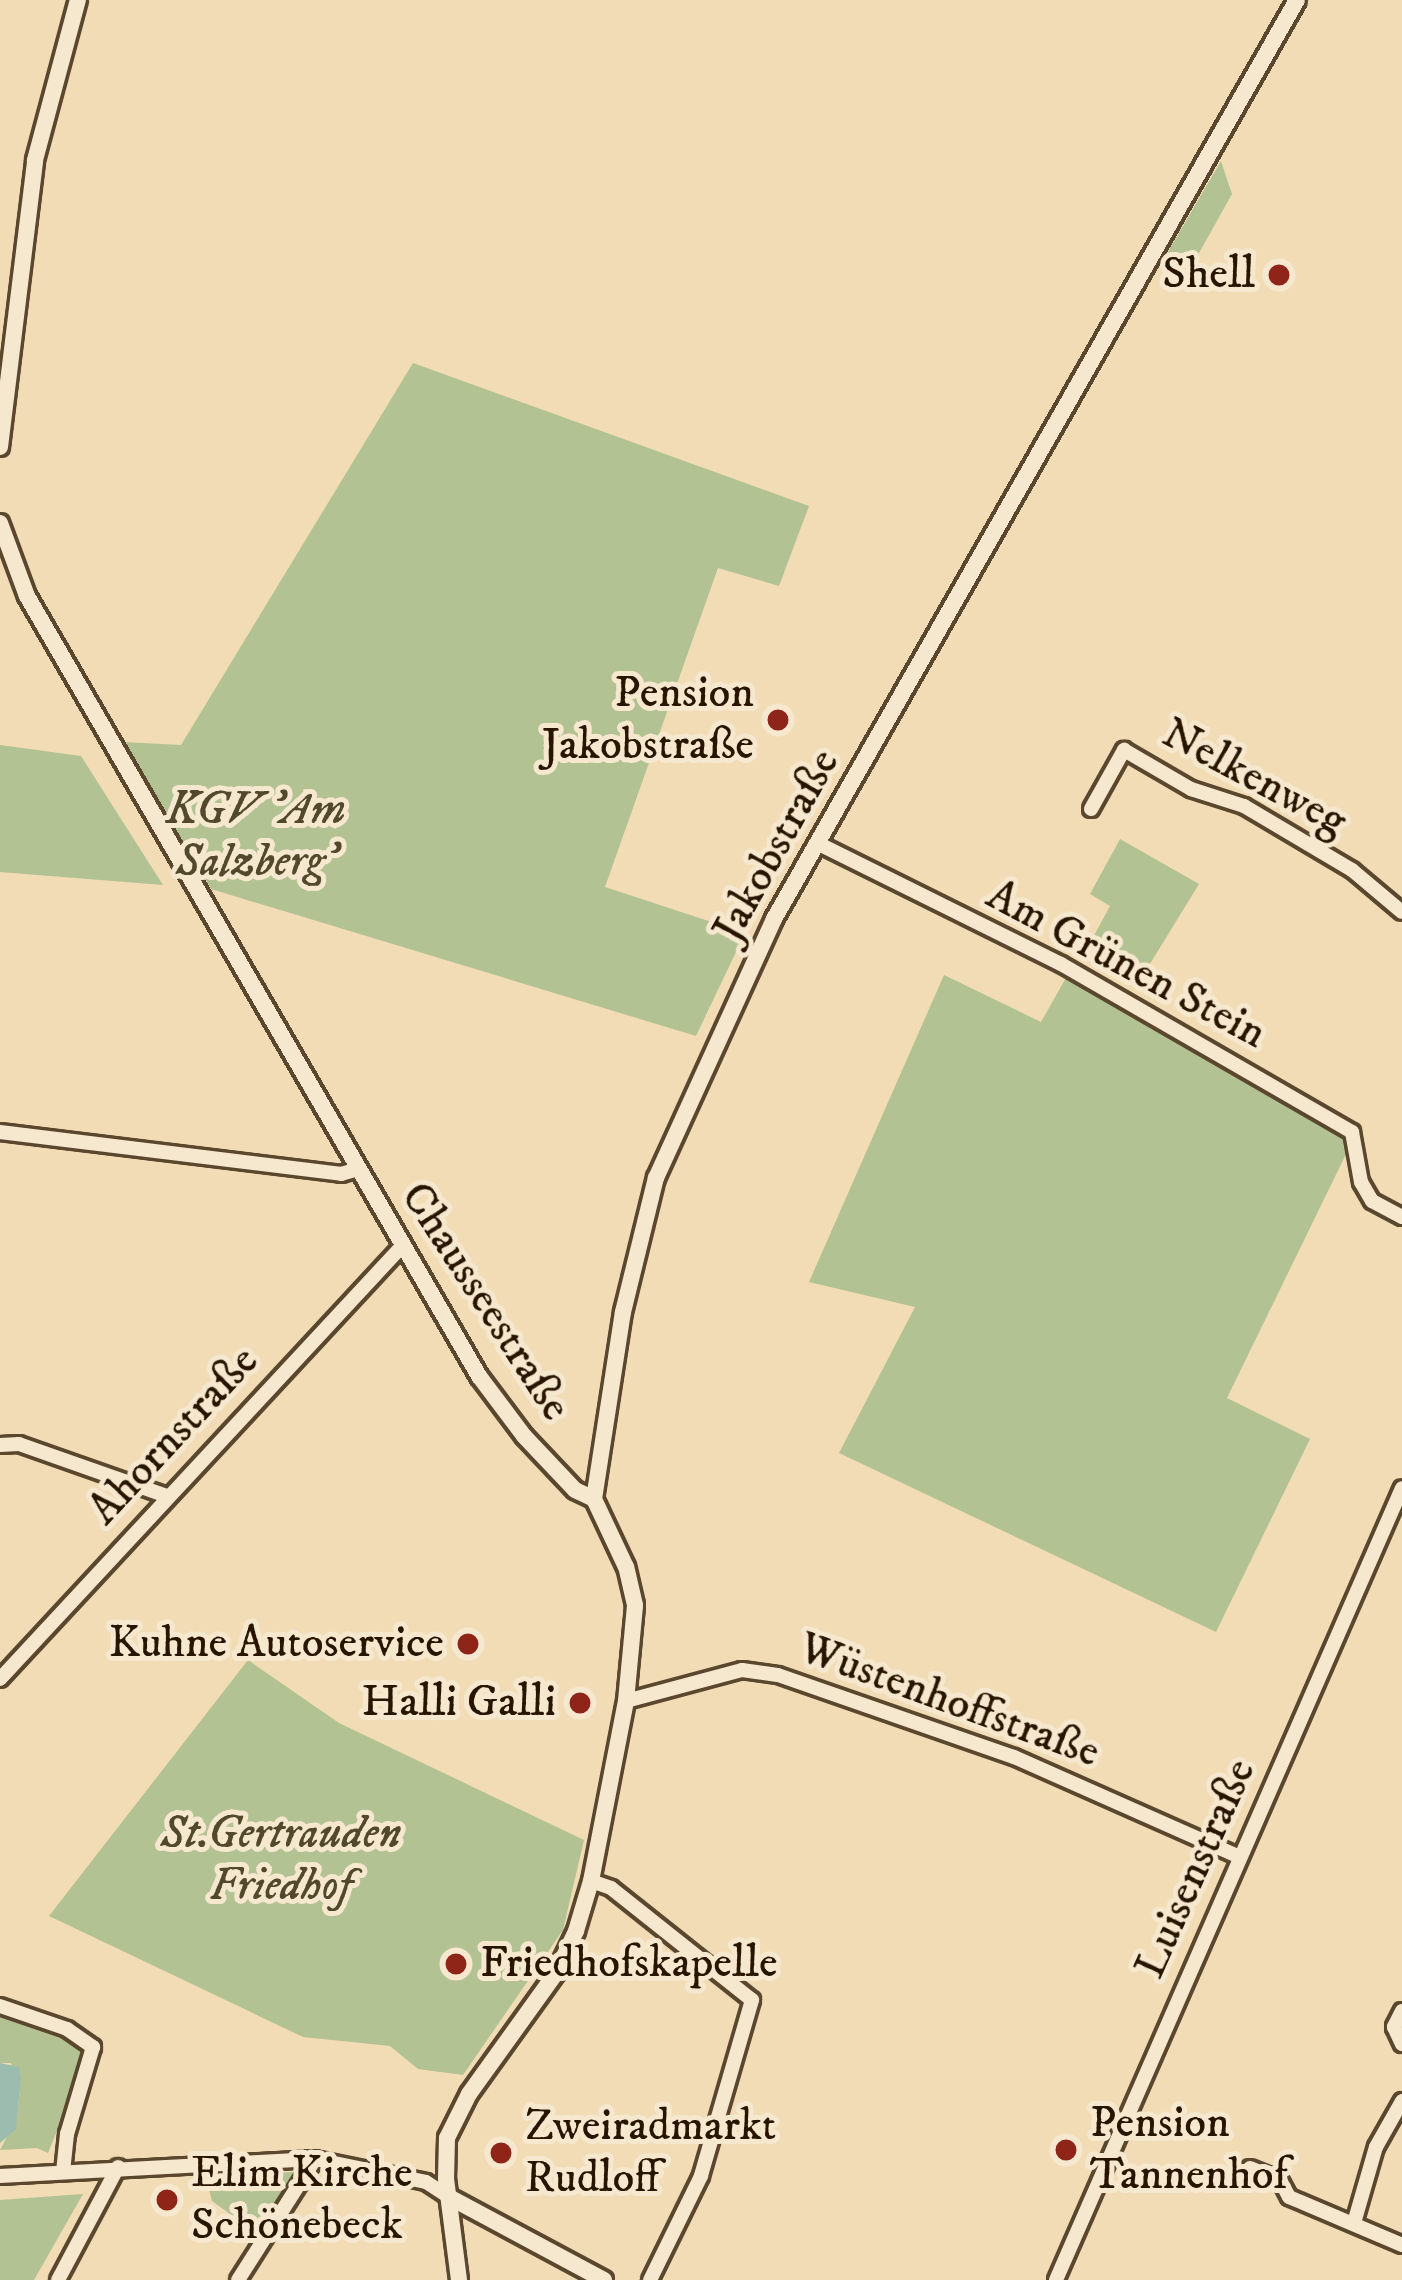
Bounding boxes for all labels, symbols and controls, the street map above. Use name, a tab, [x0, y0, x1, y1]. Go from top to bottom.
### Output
place label: Shell	[1162, 248, 1255, 302]
marker: Shell	[1266, 262, 1292, 288]
place label: Pension Jakobstraße	[542, 667, 754, 773]
marker: Pension Jakobstraße	[765, 707, 791, 733]
street label: Nelkenweg	[1152, 707, 1356, 849]
street label: Jakobstraße	[702, 740, 852, 952]
park label: KGV 'Am Salzberg'	[166, 784, 346, 890]
street label: Am Grünen Stein	[977, 869, 1275, 1061]
street label: Chausseestraße	[388, 1173, 582, 1431]
street label: Ahornstraße	[77, 1335, 271, 1537]
place label: Kuhne Autoservice	[109, 1617, 444, 1671]
street label: Wüstenhoffstraße	[791, 1622, 1107, 1780]
marker: Kuhne Autoservice	[455, 1631, 481, 1657]
place label: Halli Galli	[362, 1676, 556, 1730]
marker: Halli Galli	[567, 1690, 593, 1716]
street label: Luisenstraße	[1124, 1751, 1268, 1987]
park label: St.Gertrauden Friedhof	[161, 1808, 401, 1914]
place label: Friedhofskapelle	[480, 1937, 778, 1991]
marker: Friedhofskapelle	[443, 1951, 469, 1977]
place label: Pension Tannenhof	[1090, 2097, 1288, 2203]
place label: Zweiradmarkt Rudloff	[525, 2100, 776, 2206]
marker: Pension Tannenhof	[1053, 2137, 1079, 2163]
marker: Zweiradmarkt Rudloff	[488, 2140, 514, 2166]
place label: Elim Kirche Schönebeck	[191, 2147, 413, 2253]
marker: Elim Kirche Schönebeck	[154, 2187, 180, 2213]

